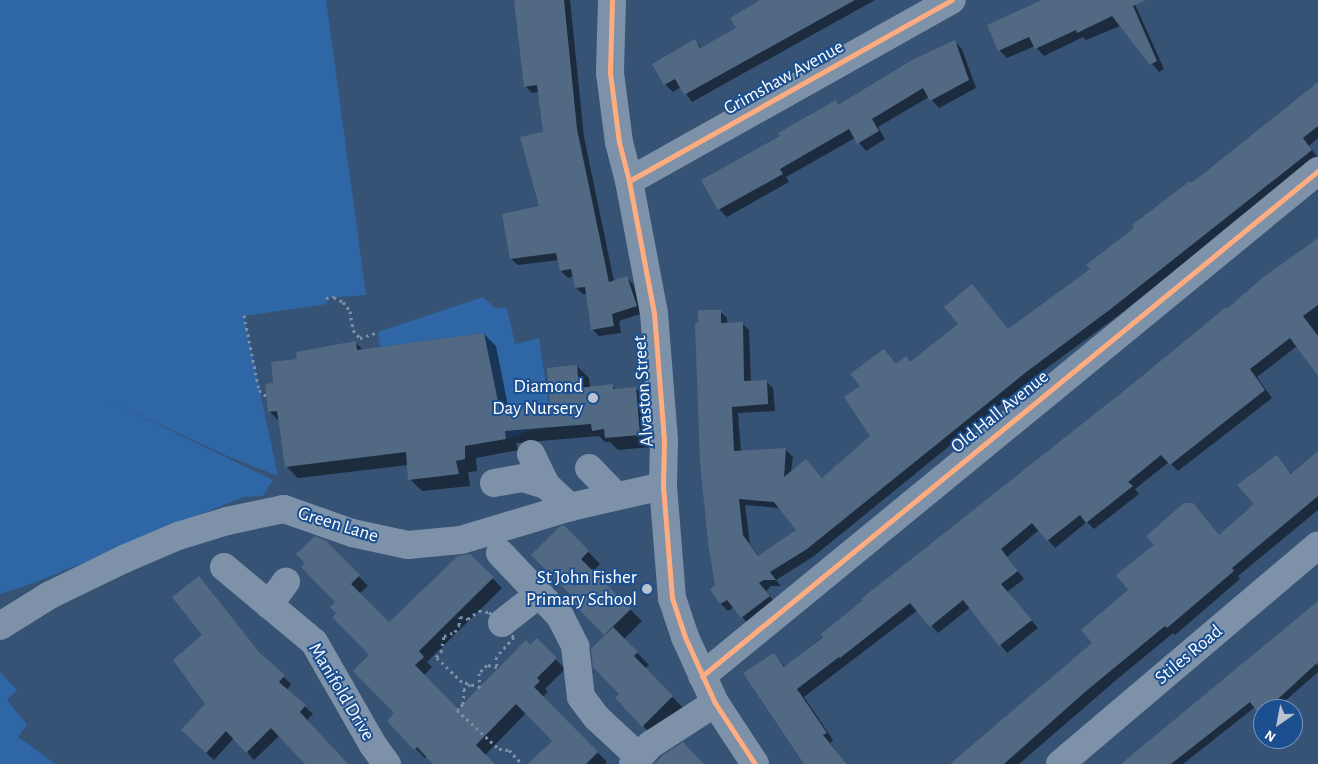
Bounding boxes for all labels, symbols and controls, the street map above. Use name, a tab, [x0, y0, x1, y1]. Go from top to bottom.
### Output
street label: Grimshaw Avenue	[720, 36, 848, 120]
street label: Alvaston Street	[629, 334, 659, 448]
street label: Old Hall Avenue	[947, 366, 1053, 458]
place label: Diamond Day Nursery	[492, 376, 583, 420]
marker: Diamond Day Nursery	[587, 392, 599, 404]
street label: Green Lane	[295, 502, 381, 548]
place label: St John Fisher Primary School	[526, 567, 637, 611]
marker: St John Fisher Primary School	[641, 583, 653, 595]
street label: Stiles Road	[1151, 620, 1227, 690]
street label: Manifold Drive	[303, 639, 379, 745]
north arrow	[1253, 699, 1303, 749]
text: N	[1262, 727, 1278, 744]

